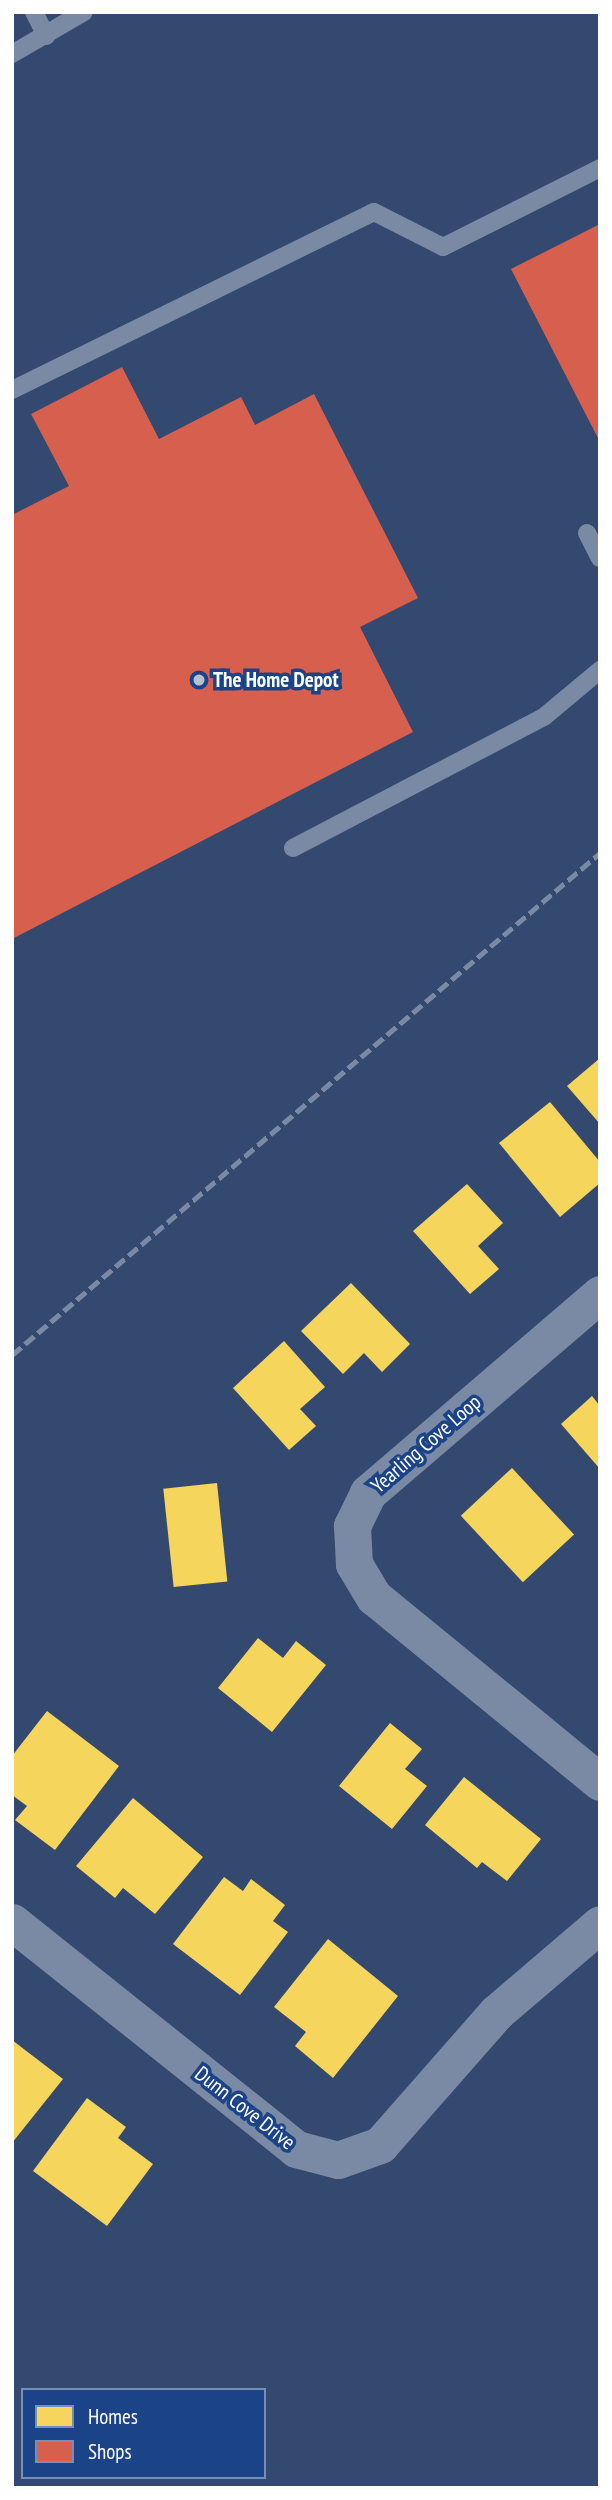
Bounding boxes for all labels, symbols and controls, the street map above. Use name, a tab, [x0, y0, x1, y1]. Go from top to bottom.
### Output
place label: The Home Depot	[213, 667, 338, 693]
marker: The Home Depot	[191, 672, 207, 688]
street label: Yearling Cove Loop	[366, 1389, 486, 1499]
street label: Dunn Cove Drive	[190, 2061, 300, 2155]
legend	[21, 2388, 266, 2479]
text: Homes	[88, 2403, 138, 2430]
text: Shops	[88, 2438, 132, 2465]

